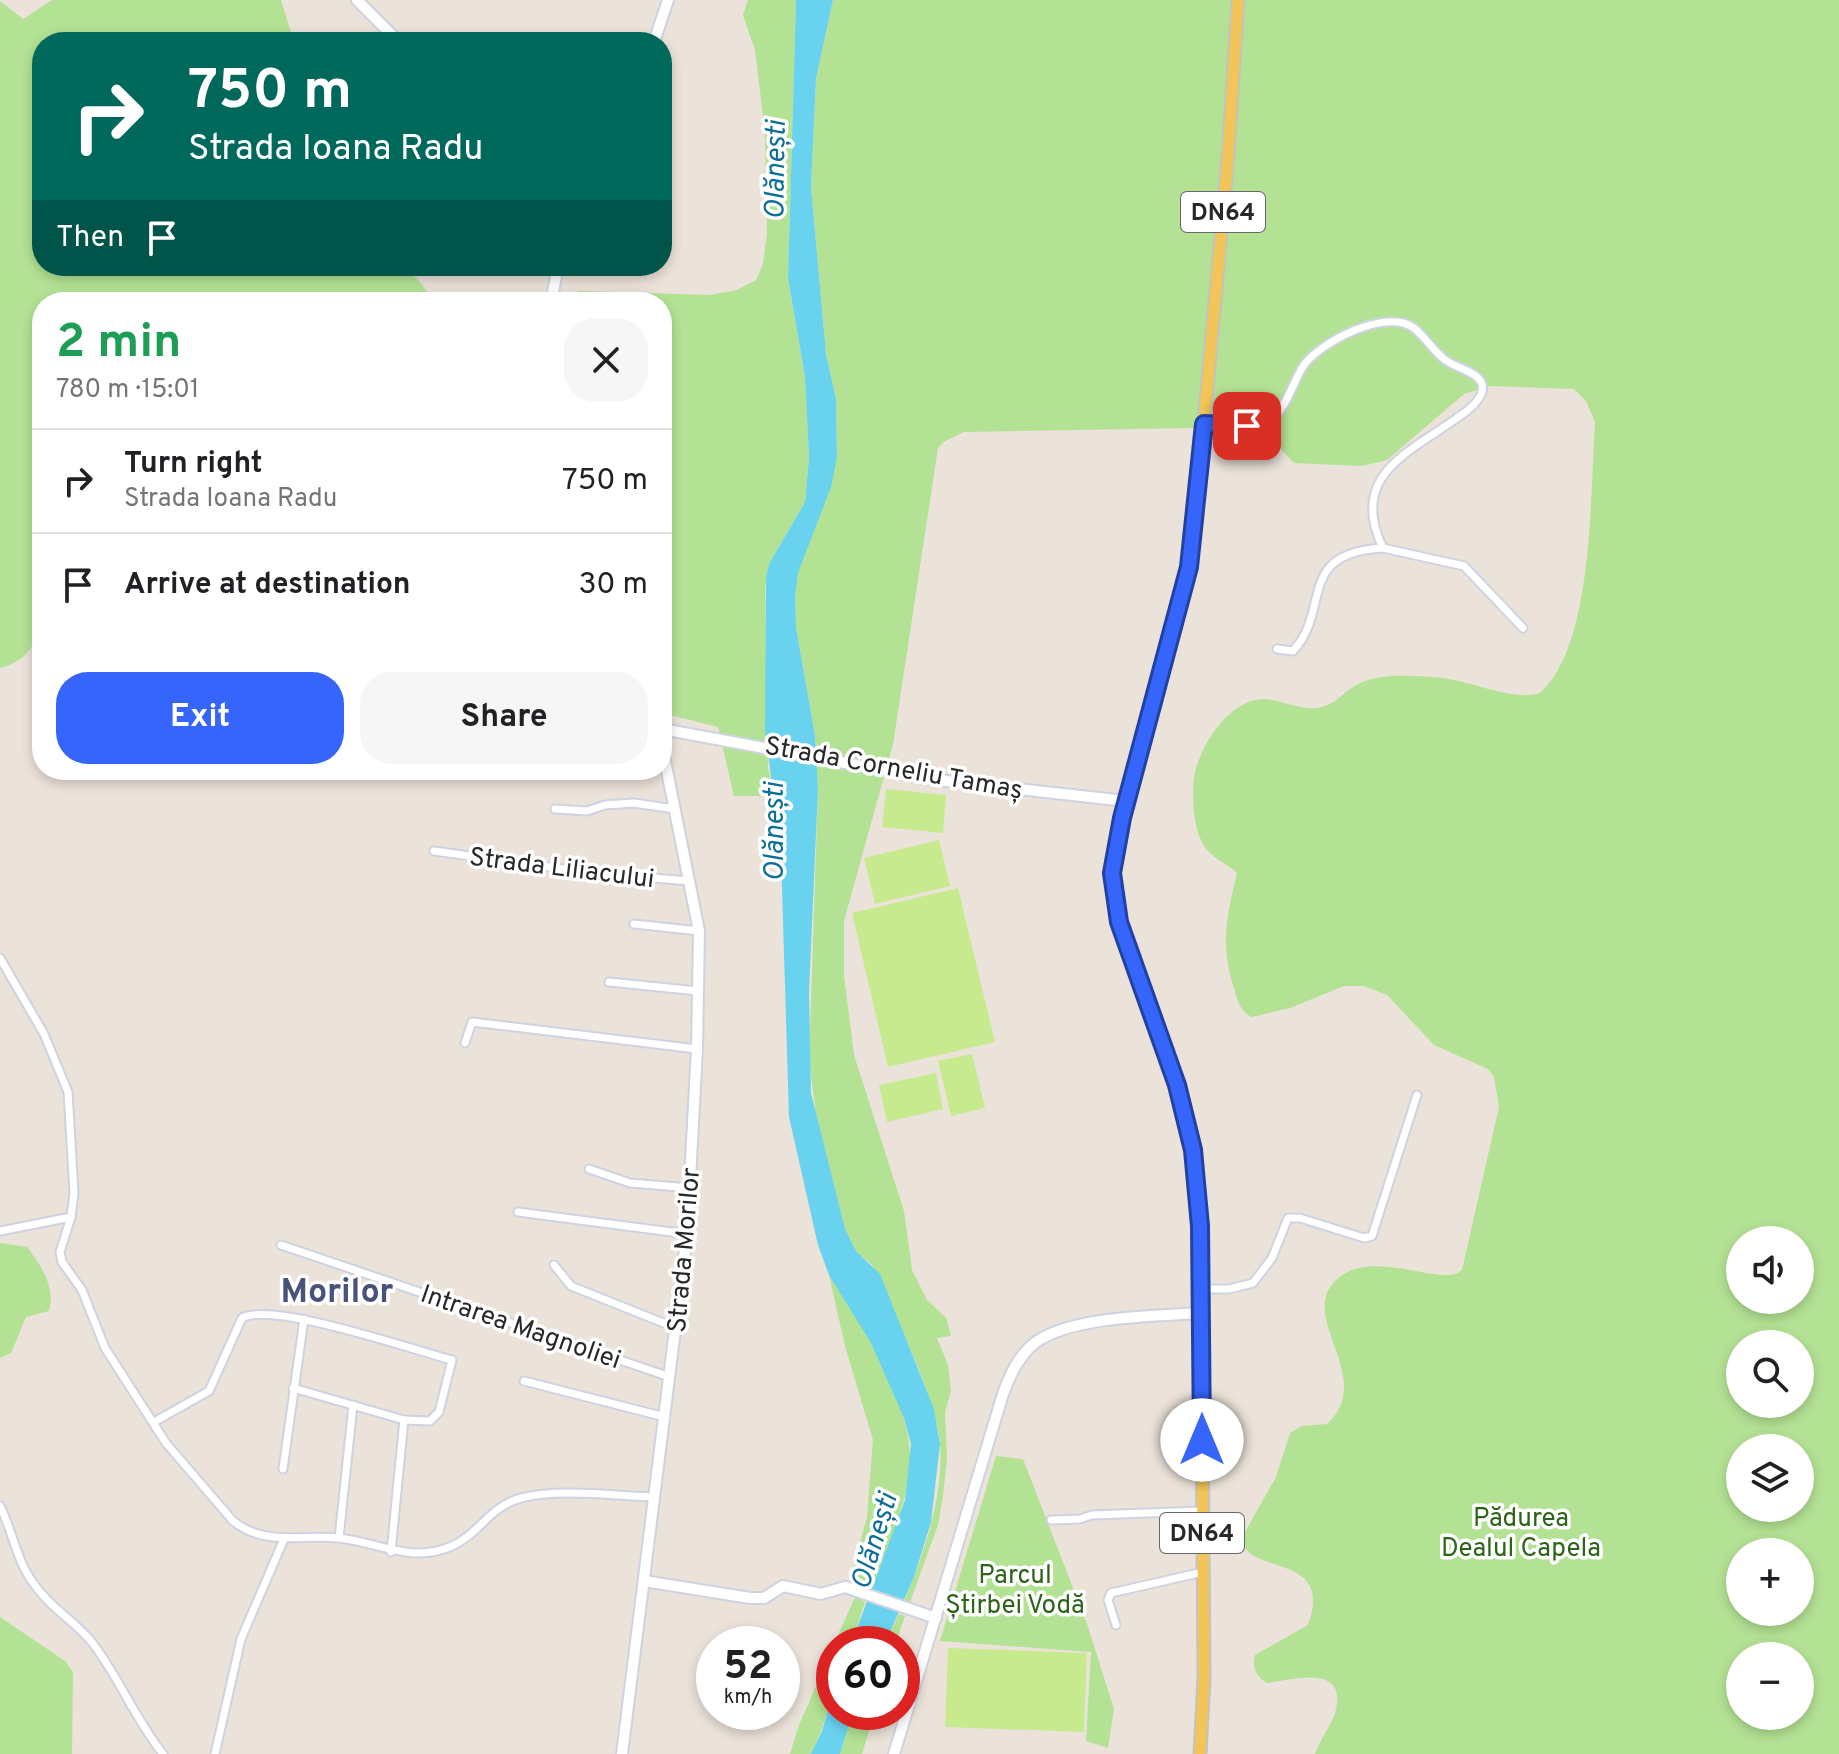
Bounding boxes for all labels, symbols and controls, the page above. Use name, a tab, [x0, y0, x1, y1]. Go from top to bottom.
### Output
text: 750 m	[188, 58, 352, 128]
icon: right	[56, 64, 160, 168]
water label: Olănești	[758, 118, 796, 220]
text: Strada Ioana Radu	[188, 127, 483, 173]
road number: DN64	[1181, 192, 1265, 232]
icon: arrive	[140, 216, 184, 260]
text: Then	[56, 220, 124, 257]
text: 2 min	[56, 314, 181, 374]
button: close	[564, 318, 648, 402]
text: 780 m · 15:01	[56, 374, 200, 407]
pin	[1213, 392, 1281, 460]
icon: arrive	[1225, 404, 1269, 448]
text: Turn right	[124, 446, 262, 483]
icon: right	[56, 459, 100, 503]
text: 750 m	[562, 463, 648, 500]
text: Strada Ioana Radu	[124, 483, 337, 516]
icon: arrive	[56, 563, 100, 607]
text: Arrive at destination	[124, 567, 410, 604]
text: 30 m	[579, 567, 648, 604]
button: Exit	[56, 672, 344, 764]
button: Share	[360, 672, 648, 764]
street label: Strada Corneliu Tamaș	[762, 731, 1025, 808]
water label: Olănești	[758, 780, 794, 882]
street label: Strada Liliacului	[467, 842, 656, 897]
street label: Strada Morilor	[662, 1166, 709, 1334]
map controls	[1726, 1226, 1814, 1730]
button: sound	[1726, 1226, 1814, 1314]
district label: Morilor	[280, 1272, 394, 1315]
street label: Intrarea Magnoliei	[416, 1279, 625, 1378]
button: search	[1726, 1330, 1814, 1418]
position arrow	[1160, 1398, 1244, 1482]
button: layers	[1726, 1434, 1814, 1522]
water label: Olănești	[844, 1487, 908, 1594]
park label: Pădurea Dealul Capela	[1441, 1503, 1601, 1566]
road number: DN64	[1160, 1513, 1244, 1553]
button: +	[1726, 1538, 1814, 1626]
park label: Parcul Știrbei Vodă	[945, 1560, 1085, 1623]
speed limit sign: 60	[816, 1626, 920, 1730]
button: −	[1726, 1642, 1814, 1730]
text: 52	[724, 1643, 772, 1693]
text: km/h	[724, 1685, 772, 1711]

